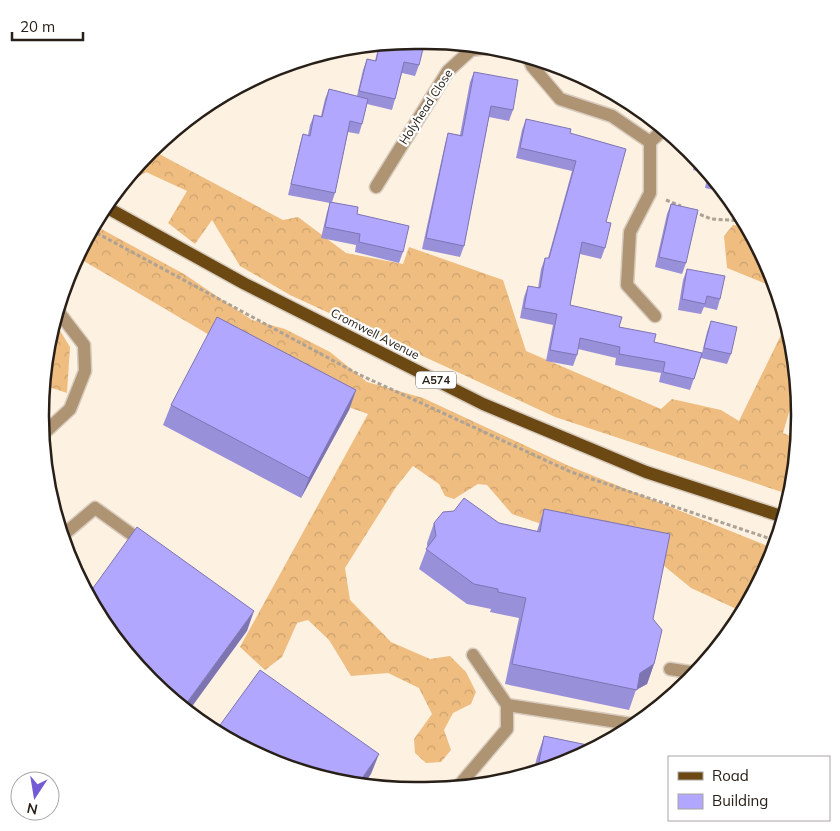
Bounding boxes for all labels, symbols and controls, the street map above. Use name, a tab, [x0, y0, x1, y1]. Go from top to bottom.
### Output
scale bar	[12, 10, 84, 42]
text: 20 m	[20, 17, 55, 36]
street label: Holyhead Close	[396, 66, 455, 147]
street label: Cromwell Avenue	[328, 305, 422, 362]
road number: A574	[416, 372, 456, 388]
legend	[668, 756, 830, 821]
text: Road	[712, 766, 749, 785]
north arrow	[10, 771, 60, 821]
text: Building	[712, 791, 768, 810]
text: N	[25, 799, 39, 819]

